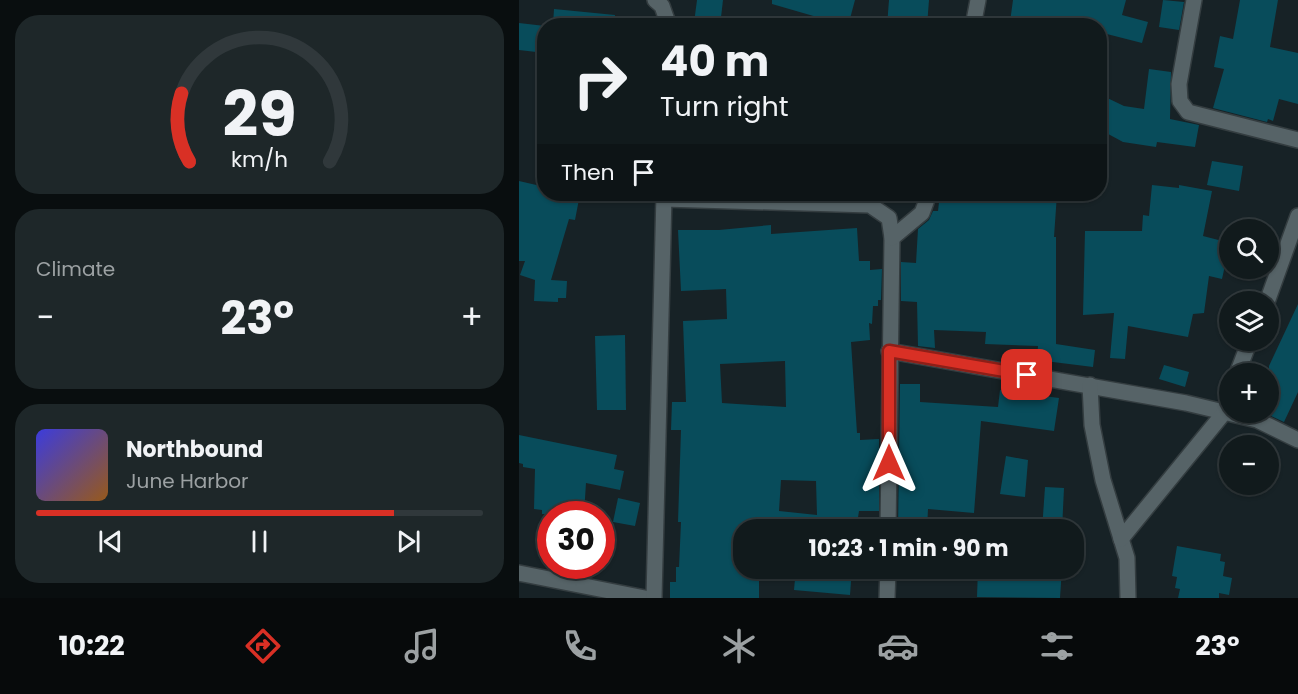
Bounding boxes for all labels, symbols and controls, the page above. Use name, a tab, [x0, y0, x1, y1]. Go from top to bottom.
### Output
text: 40 m	[660, 32, 769, 91]
icon: right	[561, 42, 639, 120]
text: 29	[222, 70, 296, 158]
text: Turn right	[660, 88, 789, 125]
text: km/h	[231, 144, 288, 175]
icon: arrive	[627, 156, 660, 189]
text: Then	[561, 157, 615, 188]
map controls	[1219, 219, 1279, 495]
button: search	[1219, 219, 1279, 279]
text: Climate	[36, 255, 115, 283]
text: 23°	[220, 287, 294, 350]
button: layers	[1219, 291, 1279, 351]
text: −	[36, 294, 54, 341]
text: +	[460, 294, 483, 341]
pin	[1001, 349, 1052, 400]
icon: arrive	[1010, 358, 1043, 391]
button: +	[1219, 363, 1279, 423]
position arrow	[857, 431, 921, 495]
text: Northbound	[126, 434, 263, 465]
button: −	[1219, 435, 1279, 495]
text: June Harbor	[126, 467, 249, 495]
speed limit sign: 30	[537, 501, 615, 579]
icon: previous	[94, 525, 127, 558]
icon: pause	[243, 525, 276, 558]
icon: next	[392, 525, 425, 558]
text: 10:23 · 1 min · 90 m	[809, 533, 1008, 564]
icon: directions	[242, 625, 284, 667]
icon: music	[401, 625, 443, 667]
icon: phone	[559, 625, 601, 667]
icon: climate	[718, 625, 760, 667]
icon: car	[877, 625, 919, 667]
icon: filters	[1036, 625, 1078, 667]
text: 10:22	[58, 627, 125, 664]
text: 23°	[1195, 627, 1239, 664]

